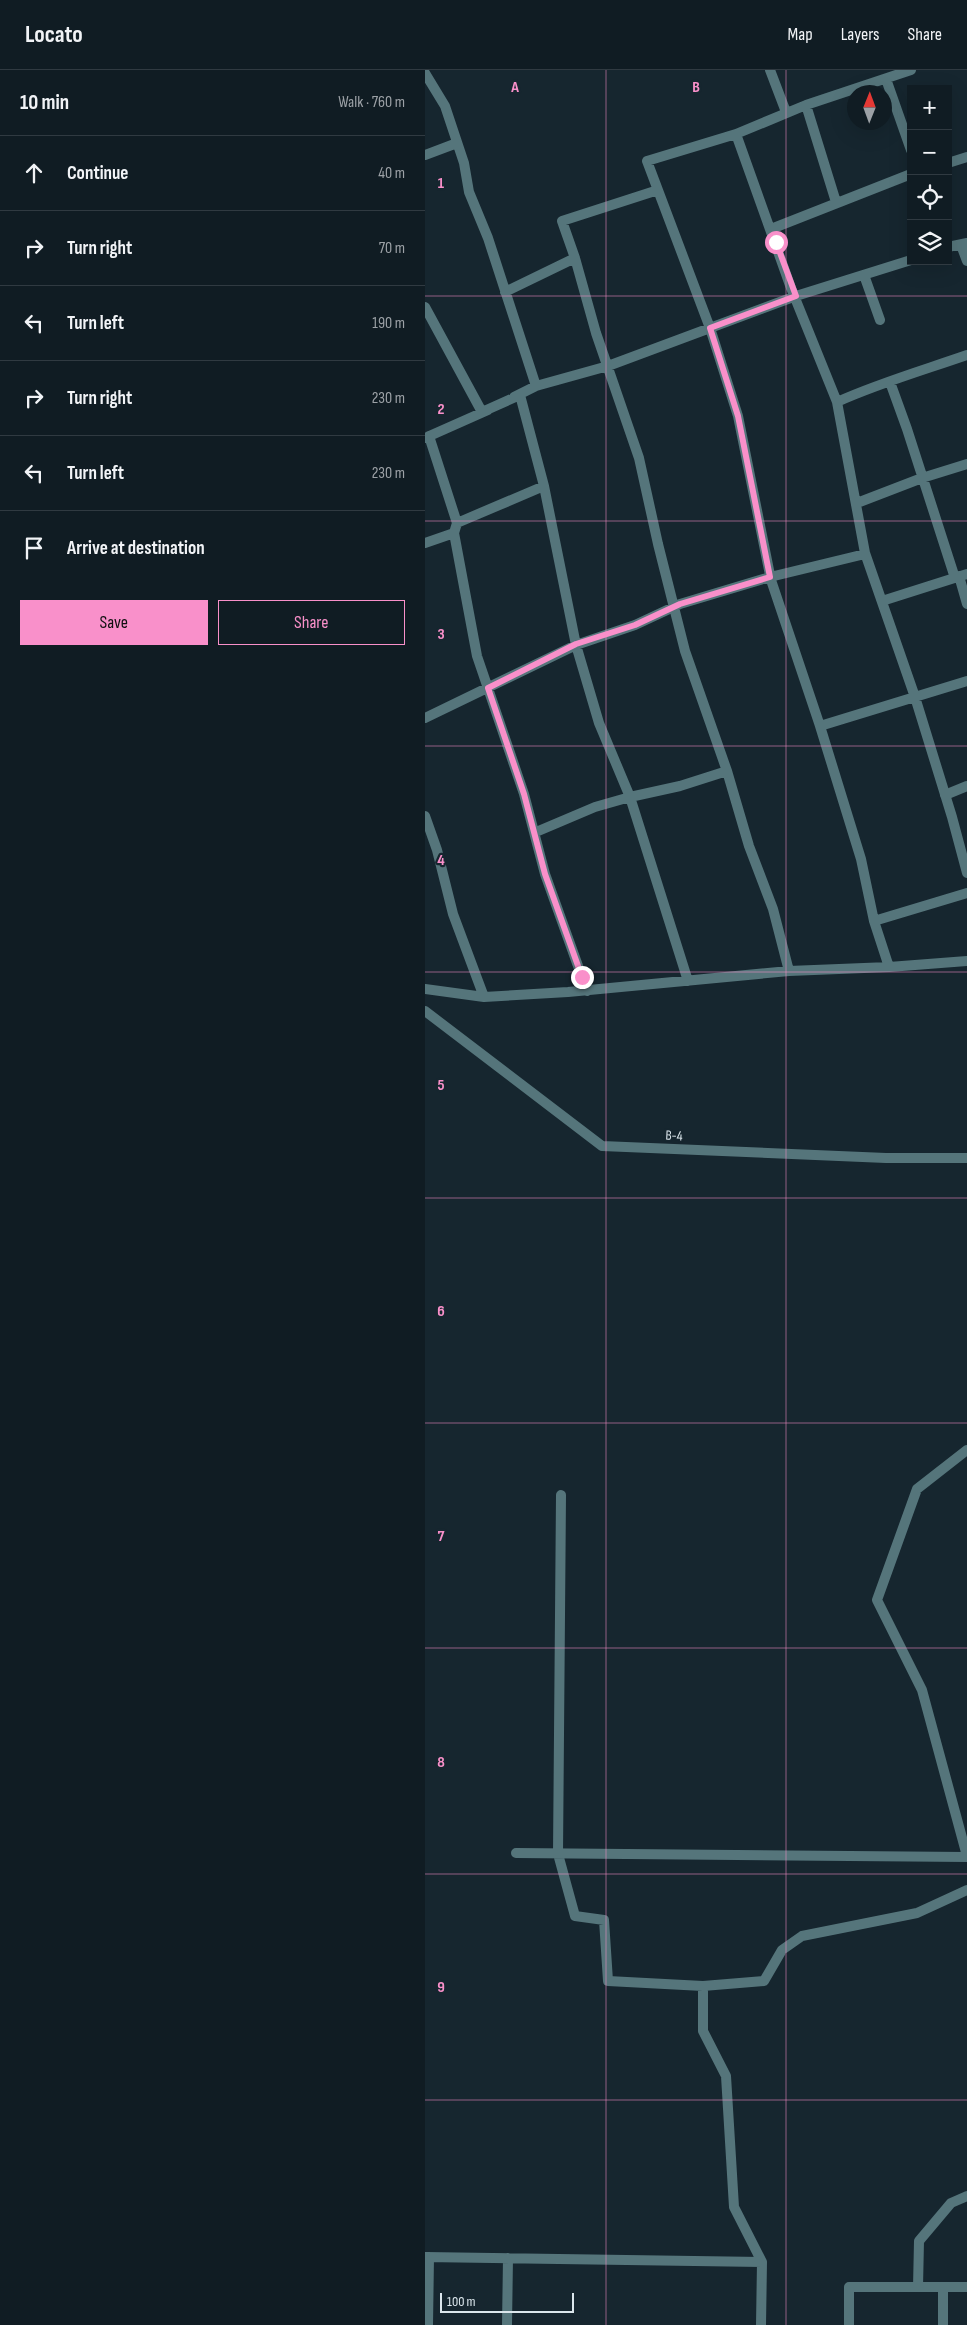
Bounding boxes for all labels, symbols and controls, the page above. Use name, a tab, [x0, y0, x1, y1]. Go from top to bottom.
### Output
text: Locato	[25, 20, 83, 49]
text: Map	[788, 24, 813, 45]
text: Layers	[841, 24, 880, 45]
text: Share	[908, 24, 942, 45]
text: A	[510, 78, 519, 97]
text: B	[692, 78, 700, 97]
north arrow	[847, 85, 892, 130]
map controls	[907, 85, 952, 265]
button: +	[907, 85, 952, 130]
text: 10 min	[20, 90, 69, 115]
text: Walk · 760 m	[338, 93, 405, 112]
button: −	[907, 130, 952, 175]
icon: ahead	[20, 159, 48, 187]
text: Continue	[67, 162, 128, 185]
text: 40 m	[378, 164, 405, 183]
text: 1	[438, 174, 445, 193]
button: locate	[907, 175, 952, 220]
button: layers	[907, 220, 952, 265]
route start	[765, 231, 788, 254]
icon: right	[20, 234, 48, 262]
text: Turn right	[67, 237, 132, 260]
text: 70 m	[379, 239, 405, 258]
icon: left	[20, 309, 48, 337]
text: Turn left	[67, 312, 124, 335]
text: 190 m	[372, 314, 405, 333]
icon: right	[20, 384, 48, 412]
text: Turn right	[67, 387, 132, 410]
text: 230 m	[372, 389, 405, 408]
text: 2	[437, 400, 445, 419]
icon: left	[20, 459, 48, 487]
text: Turn left	[67, 462, 124, 485]
text: 230 m	[372, 464, 405, 483]
icon: arrive	[20, 534, 48, 562]
text: Arrive at destination	[67, 537, 205, 560]
button: Save	[20, 600, 208, 645]
button: Share	[218, 600, 405, 645]
text: 3	[437, 625, 445, 644]
text: 4	[437, 851, 445, 870]
route end	[571, 966, 594, 989]
text: 5	[437, 1076, 445, 1095]
street label: B-4	[665, 1127, 683, 1144]
text: 6	[437, 1302, 445, 1321]
text: 7	[438, 1527, 445, 1546]
text: 8	[437, 1753, 445, 1772]
text: 9	[437, 1978, 445, 1997]
scale bar	[440, 2290, 574, 2313]
text: 100 m	[447, 2293, 476, 2310]

